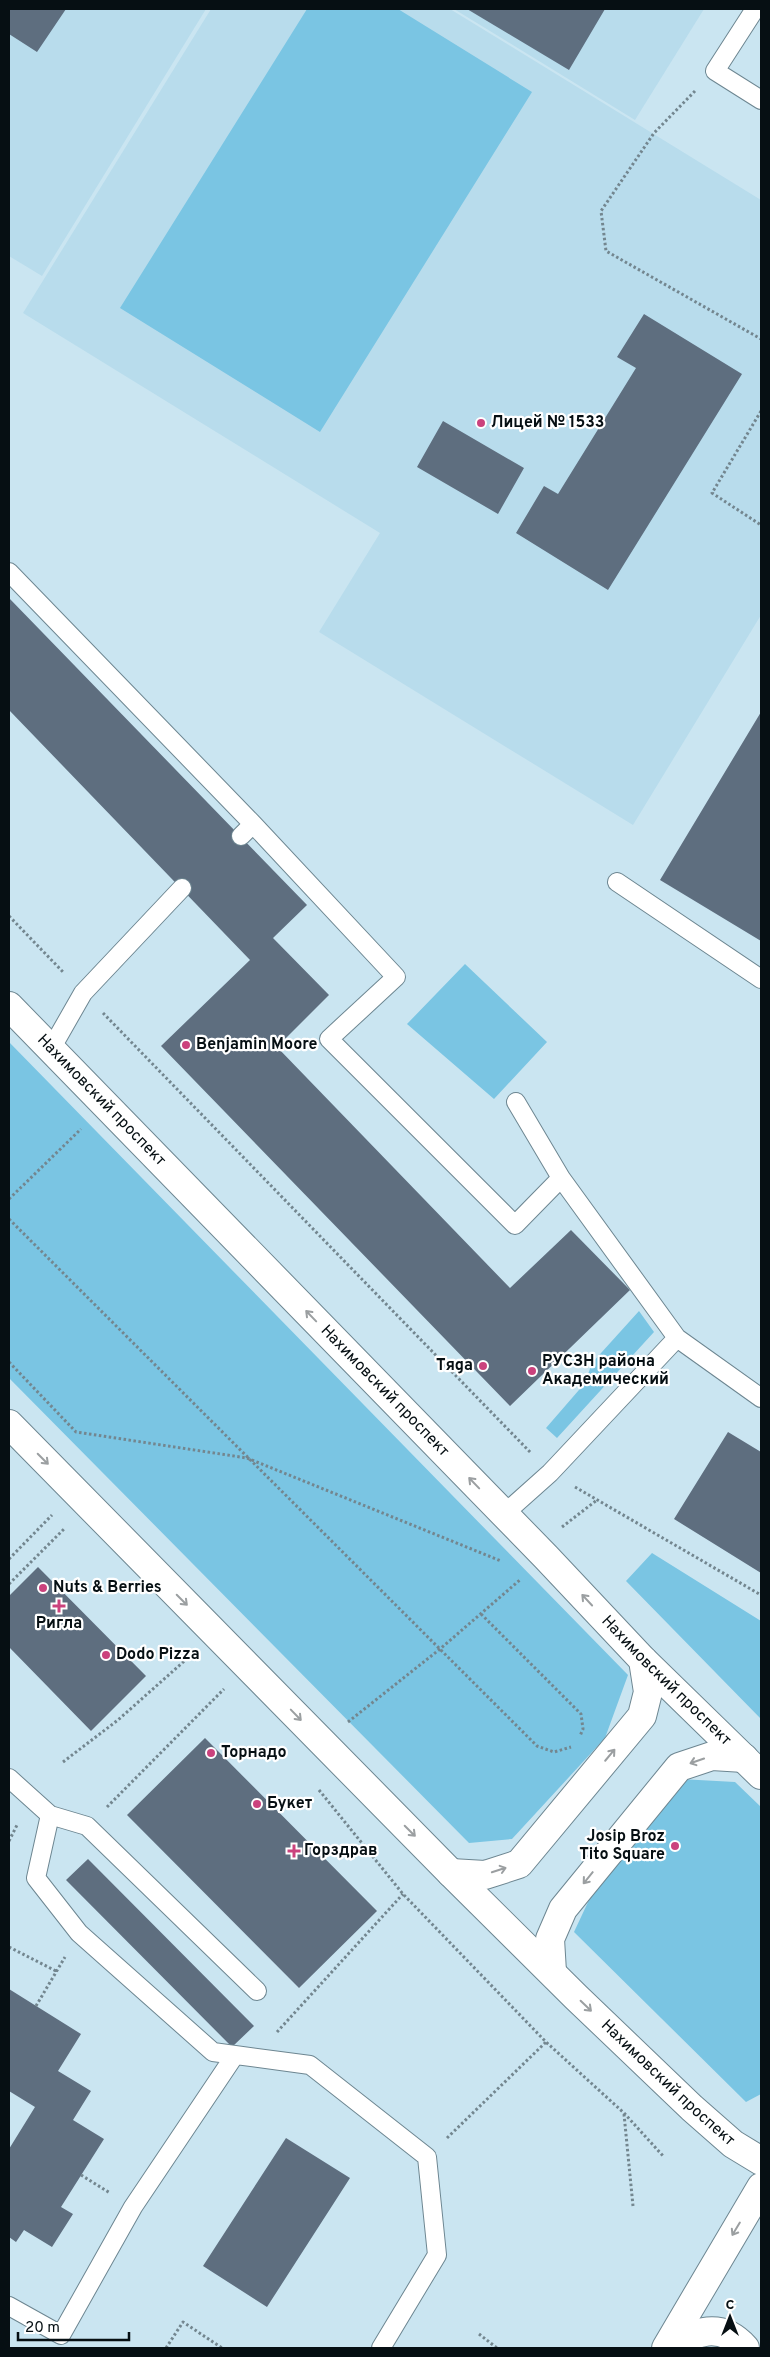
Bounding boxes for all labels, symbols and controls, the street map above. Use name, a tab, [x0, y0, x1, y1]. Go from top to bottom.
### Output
place label: Лицей № 1533	[491, 413, 604, 433]
marker: Лицей № 1533	[475, 417, 487, 429]
street label: Нахимовский проспект	[33, 1031, 170, 1171]
place label: Benjamin Moore	[196, 1035, 317, 1055]
marker: Benjamin Moore	[180, 1039, 192, 1051]
one-way arrow	[305, 1309, 317, 1322]
street label: Нахимовский проспект	[316, 1321, 453, 1461]
place label: РУСЗН района Академический	[542, 1352, 669, 1390]
place label: Тяga	[436, 1356, 473, 1376]
marker: Тяga	[477, 1360, 489, 1372]
marker: РУСЗН района Академический	[526, 1365, 538, 1377]
one-way arrow	[37, 1453, 49, 1465]
one-way arrow	[468, 1477, 480, 1489]
place label: Nuts & Berries	[53, 1578, 162, 1598]
marker: Nuts & Berries	[37, 1582, 49, 1594]
one-way arrow	[175, 1593, 187, 1605]
one-way arrow	[581, 1594, 593, 1606]
marker: Ригла	[53, 1600, 65, 1612]
street label: Нахимовский проспект	[597, 1612, 735, 1750]
place label: Ригла	[36, 1614, 82, 1634]
place label: Dodo Pizza	[116, 1645, 200, 1665]
marker: Dodo Pizza	[100, 1649, 112, 1661]
one-way arrow	[289, 1709, 301, 1721]
place label: Торнадо	[221, 1743, 286, 1763]
marker: Торнадо	[205, 1747, 217, 1759]
one-way arrow	[604, 1749, 615, 1762]
one-way arrow	[689, 1757, 705, 1766]
place label: Букет	[267, 1794, 313, 1814]
marker: Букет	[251, 1798, 263, 1810]
one-way arrow	[404, 1825, 416, 1837]
place label: Josip Broz Tito Square	[579, 1827, 665, 1865]
marker: Josip Broz Tito Square	[669, 1840, 681, 1852]
place label: Горздрав	[304, 1841, 377, 1861]
marker: Горздрав	[288, 1845, 300, 1857]
one-way arrow	[491, 1865, 506, 1874]
one-way arrow	[582, 1872, 594, 1885]
one-way arrow	[580, 2000, 592, 2012]
street label: Нахимовский проспект	[596, 2016, 739, 2151]
one-way arrow	[731, 2222, 741, 2236]
north arrow	[705, 2292, 755, 2342]
text: С	[726, 2297, 735, 2314]
scale bar	[18, 2310, 129, 2342]
text: 20 m	[25, 2319, 60, 2338]

